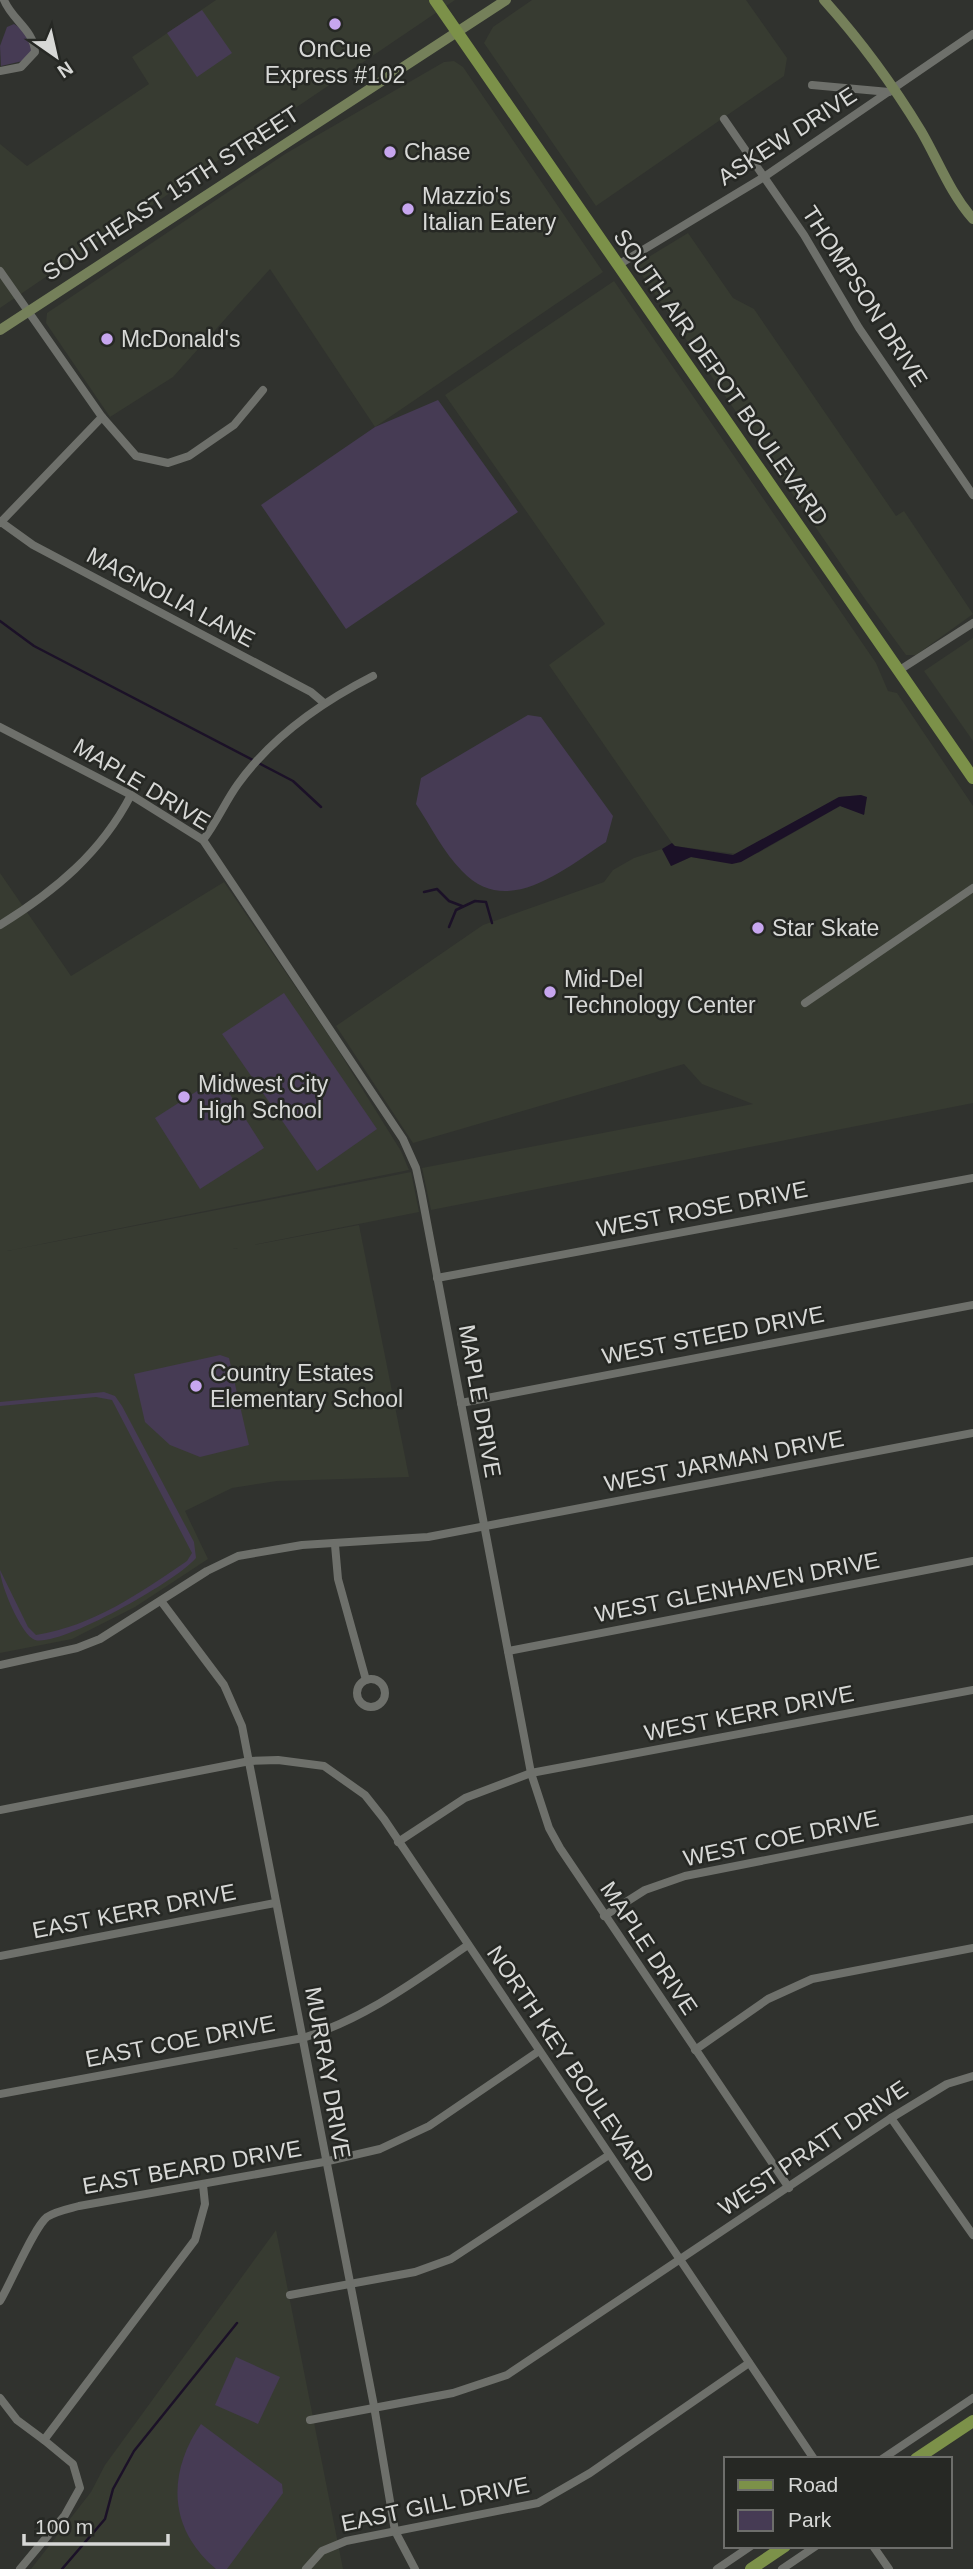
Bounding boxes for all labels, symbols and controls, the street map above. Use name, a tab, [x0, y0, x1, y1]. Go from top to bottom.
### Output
marker: OnCue Express #102	[327, 16, 343, 32]
north arrow	[21, 21, 91, 91]
place label: OnCue Express #102	[265, 36, 405, 88]
text: N	[54, 57, 77, 82]
street label: ASKEW DRIVE	[713, 82, 861, 190]
street label: SOUTHEAST 15TH STREET	[38, 100, 304, 286]
place label: Chase	[404, 139, 470, 165]
marker: Chase	[382, 144, 398, 160]
place label: Mazzio's Italian Eatery	[422, 183, 557, 235]
marker: Mazzio's Italian Eatery	[400, 201, 416, 217]
street label: THOMPSON DRIVE	[797, 201, 933, 391]
street label: SOUTH AIR DEPOT BOULEVARD	[608, 224, 834, 530]
place label: McDonald's	[121, 326, 240, 352]
marker: McDonald's	[99, 331, 115, 347]
street label: MAGNOLIA LANE	[83, 542, 259, 652]
street label: MAPLE DRIVE	[69, 733, 215, 835]
place label: Star Skate	[772, 915, 879, 941]
marker: Star Skate	[750, 920, 766, 936]
place label: Mid-Del Technology Center	[564, 966, 756, 1018]
marker: Mid-Del Technology Center	[542, 984, 558, 1000]
place label: Midwest City High School	[198, 1071, 329, 1123]
marker: Midwest City High School	[176, 1089, 192, 1105]
street label: WEST ROSE DRIVE	[594, 1176, 810, 1242]
street label: WEST STEED DRIVE	[600, 1301, 826, 1369]
street label: MAPLE DRIVE	[454, 1323, 506, 1479]
place label: Country Estates Elementary School	[210, 1360, 403, 1412]
marker: Country Estates Elementary School	[188, 1378, 204, 1394]
street label: WEST JARMAN DRIVE	[602, 1425, 846, 1497]
street label: WEST GLENHAVEN DRIVE	[593, 1547, 881, 1627]
street label: WEST KERR DRIVE	[642, 1680, 856, 1746]
street label: WEST COE DRIVE	[681, 1805, 881, 1871]
street label: MAPLE DRIVE	[595, 1877, 703, 2019]
street label: EAST KERR DRIVE	[30, 1879, 238, 1943]
street label: NORTH KEY BOULEVARD	[482, 1941, 660, 2187]
street label: MURRAY DRIVE	[300, 1985, 356, 2161]
street label: EAST COE DRIVE	[83, 2010, 277, 2072]
street label: WEST PRATT DRIVE	[714, 2075, 912, 2221]
street label: EAST BEARD DRIVE	[80, 2135, 304, 2199]
legend	[724, 2457, 952, 2548]
street label: EAST GILL DRIVE	[339, 2471, 531, 2537]
text: Road	[788, 2473, 838, 2496]
scale bar	[24, 2502, 168, 2546]
text: Park	[788, 2508, 832, 2531]
text: 100 m	[35, 2515, 93, 2538]

